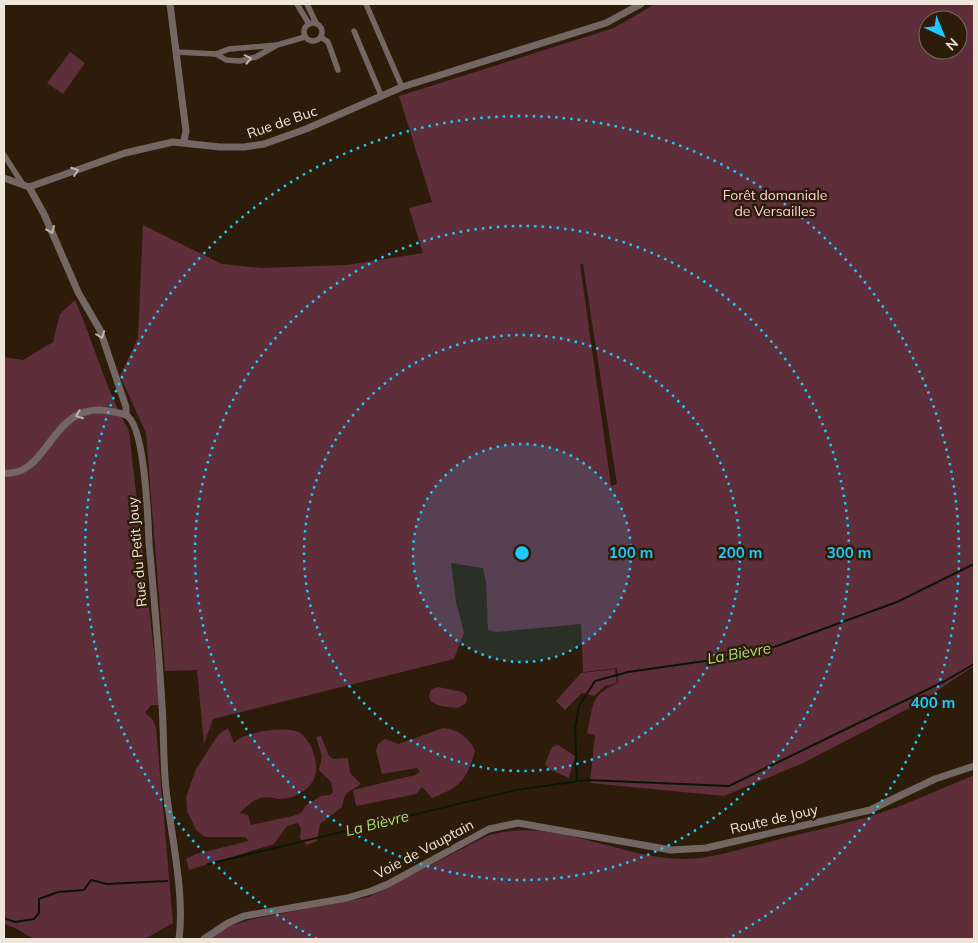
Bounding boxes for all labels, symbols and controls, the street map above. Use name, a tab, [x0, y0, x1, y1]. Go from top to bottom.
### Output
north arrow	[918, 10, 968, 60]
text: N	[942, 34, 962, 54]
one-way arrow	[243, 54, 252, 65]
street label: Rue de Buc	[244, 102, 320, 142]
one-way arrow	[70, 167, 79, 177]
park label: Forêt domaniale de Versailles	[723, 186, 827, 220]
one-way arrow	[45, 225, 56, 234]
one-way arrow	[95, 330, 105, 339]
one-way arrow	[75, 409, 84, 419]
street label: Rue du Petit Jouy	[123, 496, 151, 608]
text: 100 m	[609, 543, 653, 562]
text: 200 m	[718, 543, 762, 562]
text: 300 m	[827, 543, 871, 562]
centre of rings	[513, 544, 531, 562]
water label: La Bièvre	[706, 638, 772, 668]
text: 400 m	[911, 693, 955, 712]
street label: Route de Jouy	[728, 800, 820, 838]
water label: La Bièvre	[343, 806, 411, 840]
street label: Voie de Vauptain	[371, 815, 477, 883]

